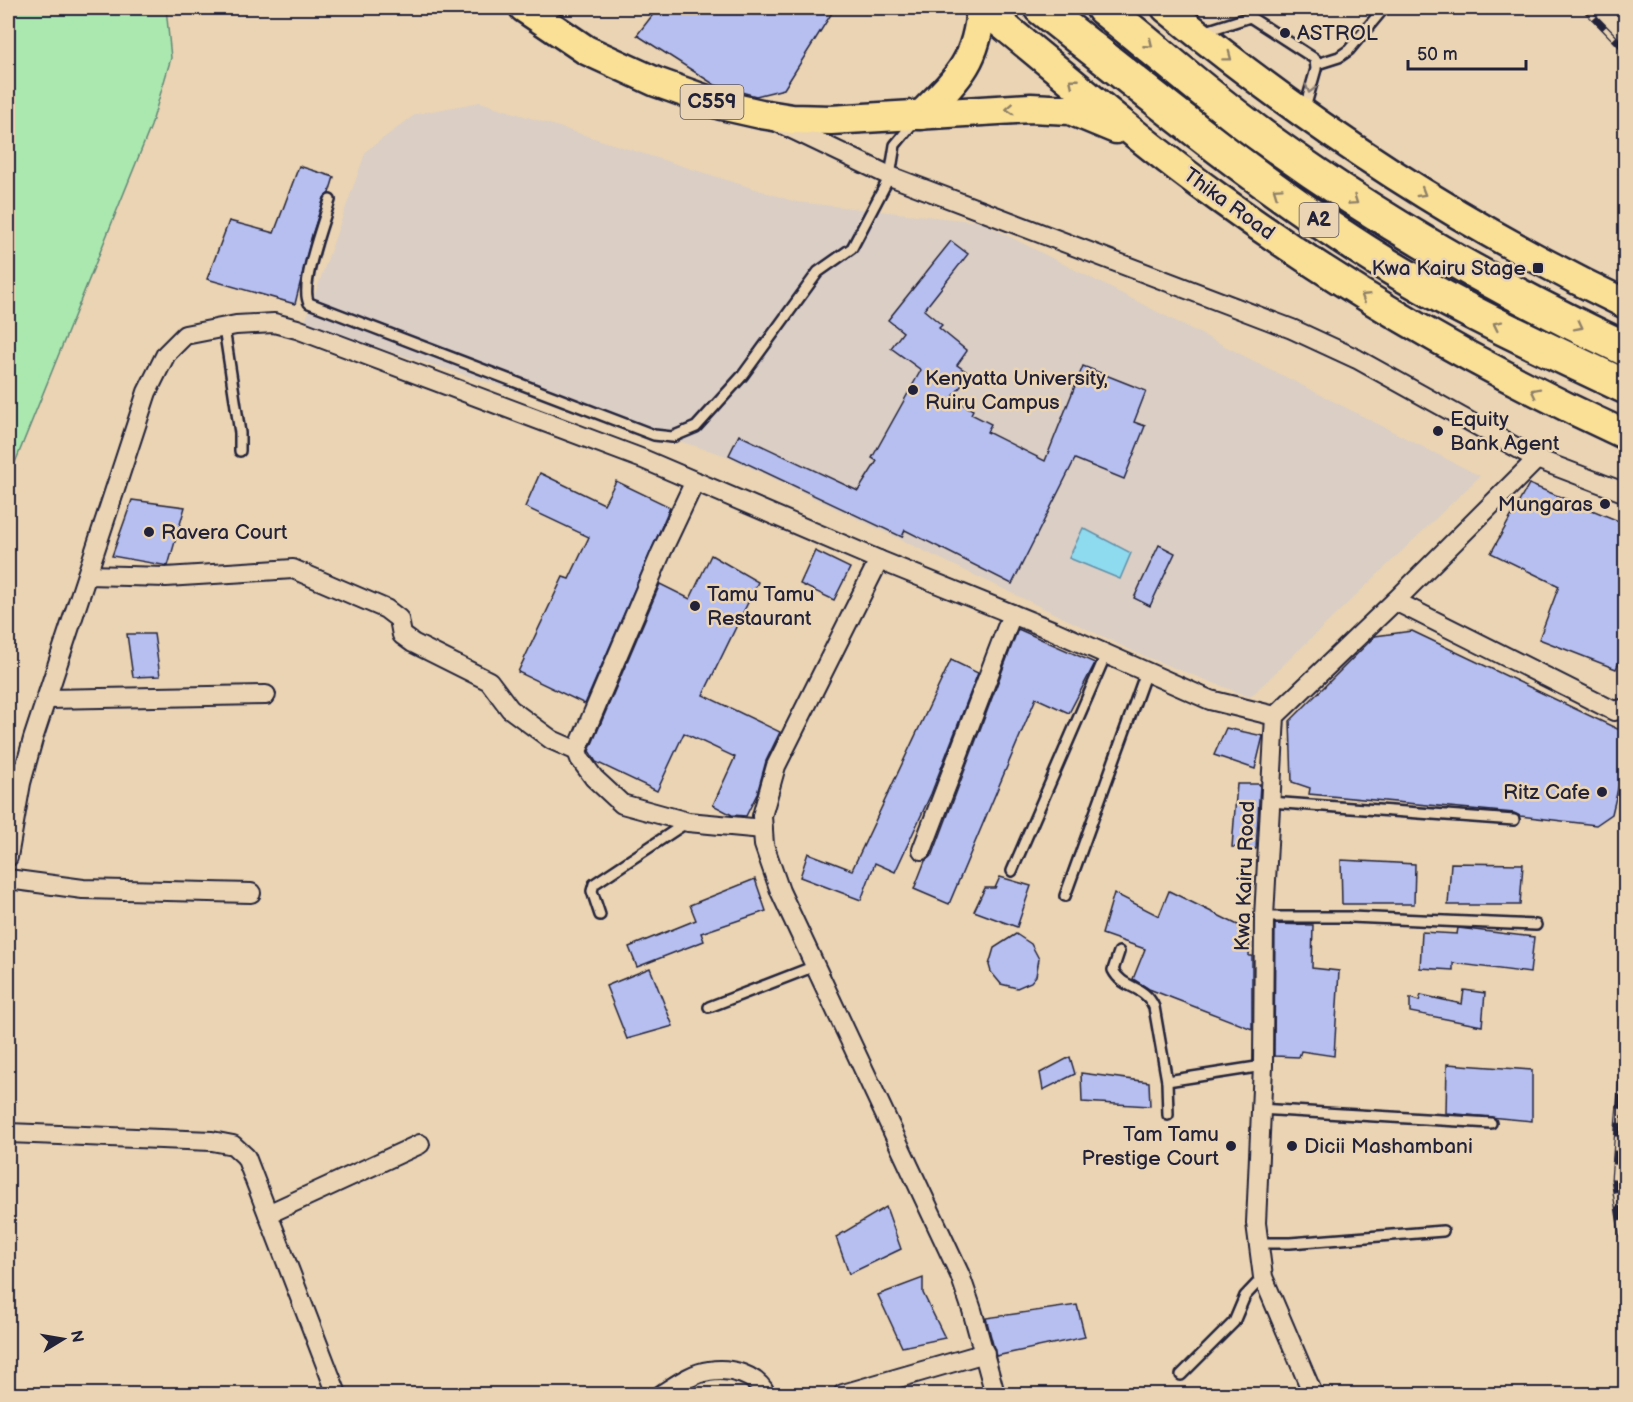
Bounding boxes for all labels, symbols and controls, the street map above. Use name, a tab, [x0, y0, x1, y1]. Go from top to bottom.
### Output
place label: ASTROL	[1297, 21, 1378, 46]
marker: ASTROL	[1278, 26, 1292, 40]
scale bar	[1408, 33, 1526, 71]
one-way arrow	[1142, 37, 1153, 48]
text: 50 m	[1417, 44, 1458, 65]
one-way arrow	[1222, 49, 1233, 60]
one-way arrow	[1069, 78, 1080, 89]
one-way arrow	[1305, 83, 1317, 94]
road number: C559	[680, 85, 744, 119]
one-way arrow	[1005, 102, 1014, 115]
street label: Thika Road	[1178, 162, 1280, 246]
one-way arrow	[1416, 186, 1426, 197]
one-way arrow	[1273, 187, 1284, 198]
one-way arrow	[1347, 193, 1358, 204]
road number: A2	[1300, 203, 1338, 237]
place label: Kwa Kairu Stage	[1372, 256, 1526, 281]
marker: Kwa Kairu Stage	[1531, 261, 1545, 275]
one-way arrow	[1360, 294, 1371, 305]
one-way arrow	[1572, 319, 1583, 331]
one-way arrow	[1493, 321, 1504, 333]
place label: Kenyatta University, Ruiru Campus	[925, 366, 1108, 415]
marker: Kenyatta University, Ruiru Campus	[906, 383, 920, 397]
one-way arrow	[1531, 388, 1541, 399]
place label: Equity Bank Agent	[1450, 407, 1560, 456]
marker: Equity Bank Agent	[1431, 424, 1445, 438]
place label: Mungaras	[1498, 492, 1593, 517]
marker: Mungaras	[1598, 497, 1612, 511]
place label: Ravera Court	[161, 520, 288, 545]
marker: Ravera Court	[142, 525, 156, 539]
place label: Tamu Tamu Restaurant	[707, 582, 815, 631]
marker: Tamu Tamu Restaurant	[688, 599, 702, 613]
place label: Ritz Cafe	[1503, 780, 1590, 805]
marker: Ritz Cafe	[1595, 785, 1609, 799]
street label: Kwa Kairu Road	[1230, 800, 1260, 952]
place label: Tam Tamu Prestige Court	[1082, 1122, 1220, 1171]
place label: Dicii Mashambani	[1304, 1134, 1473, 1159]
marker: Tam Tamu Prestige Court	[1224, 1139, 1238, 1153]
marker: Dicii Mashambani	[1285, 1139, 1299, 1153]
north arrow	[33, 1309, 93, 1369]
text: N	[66, 1329, 87, 1344]

